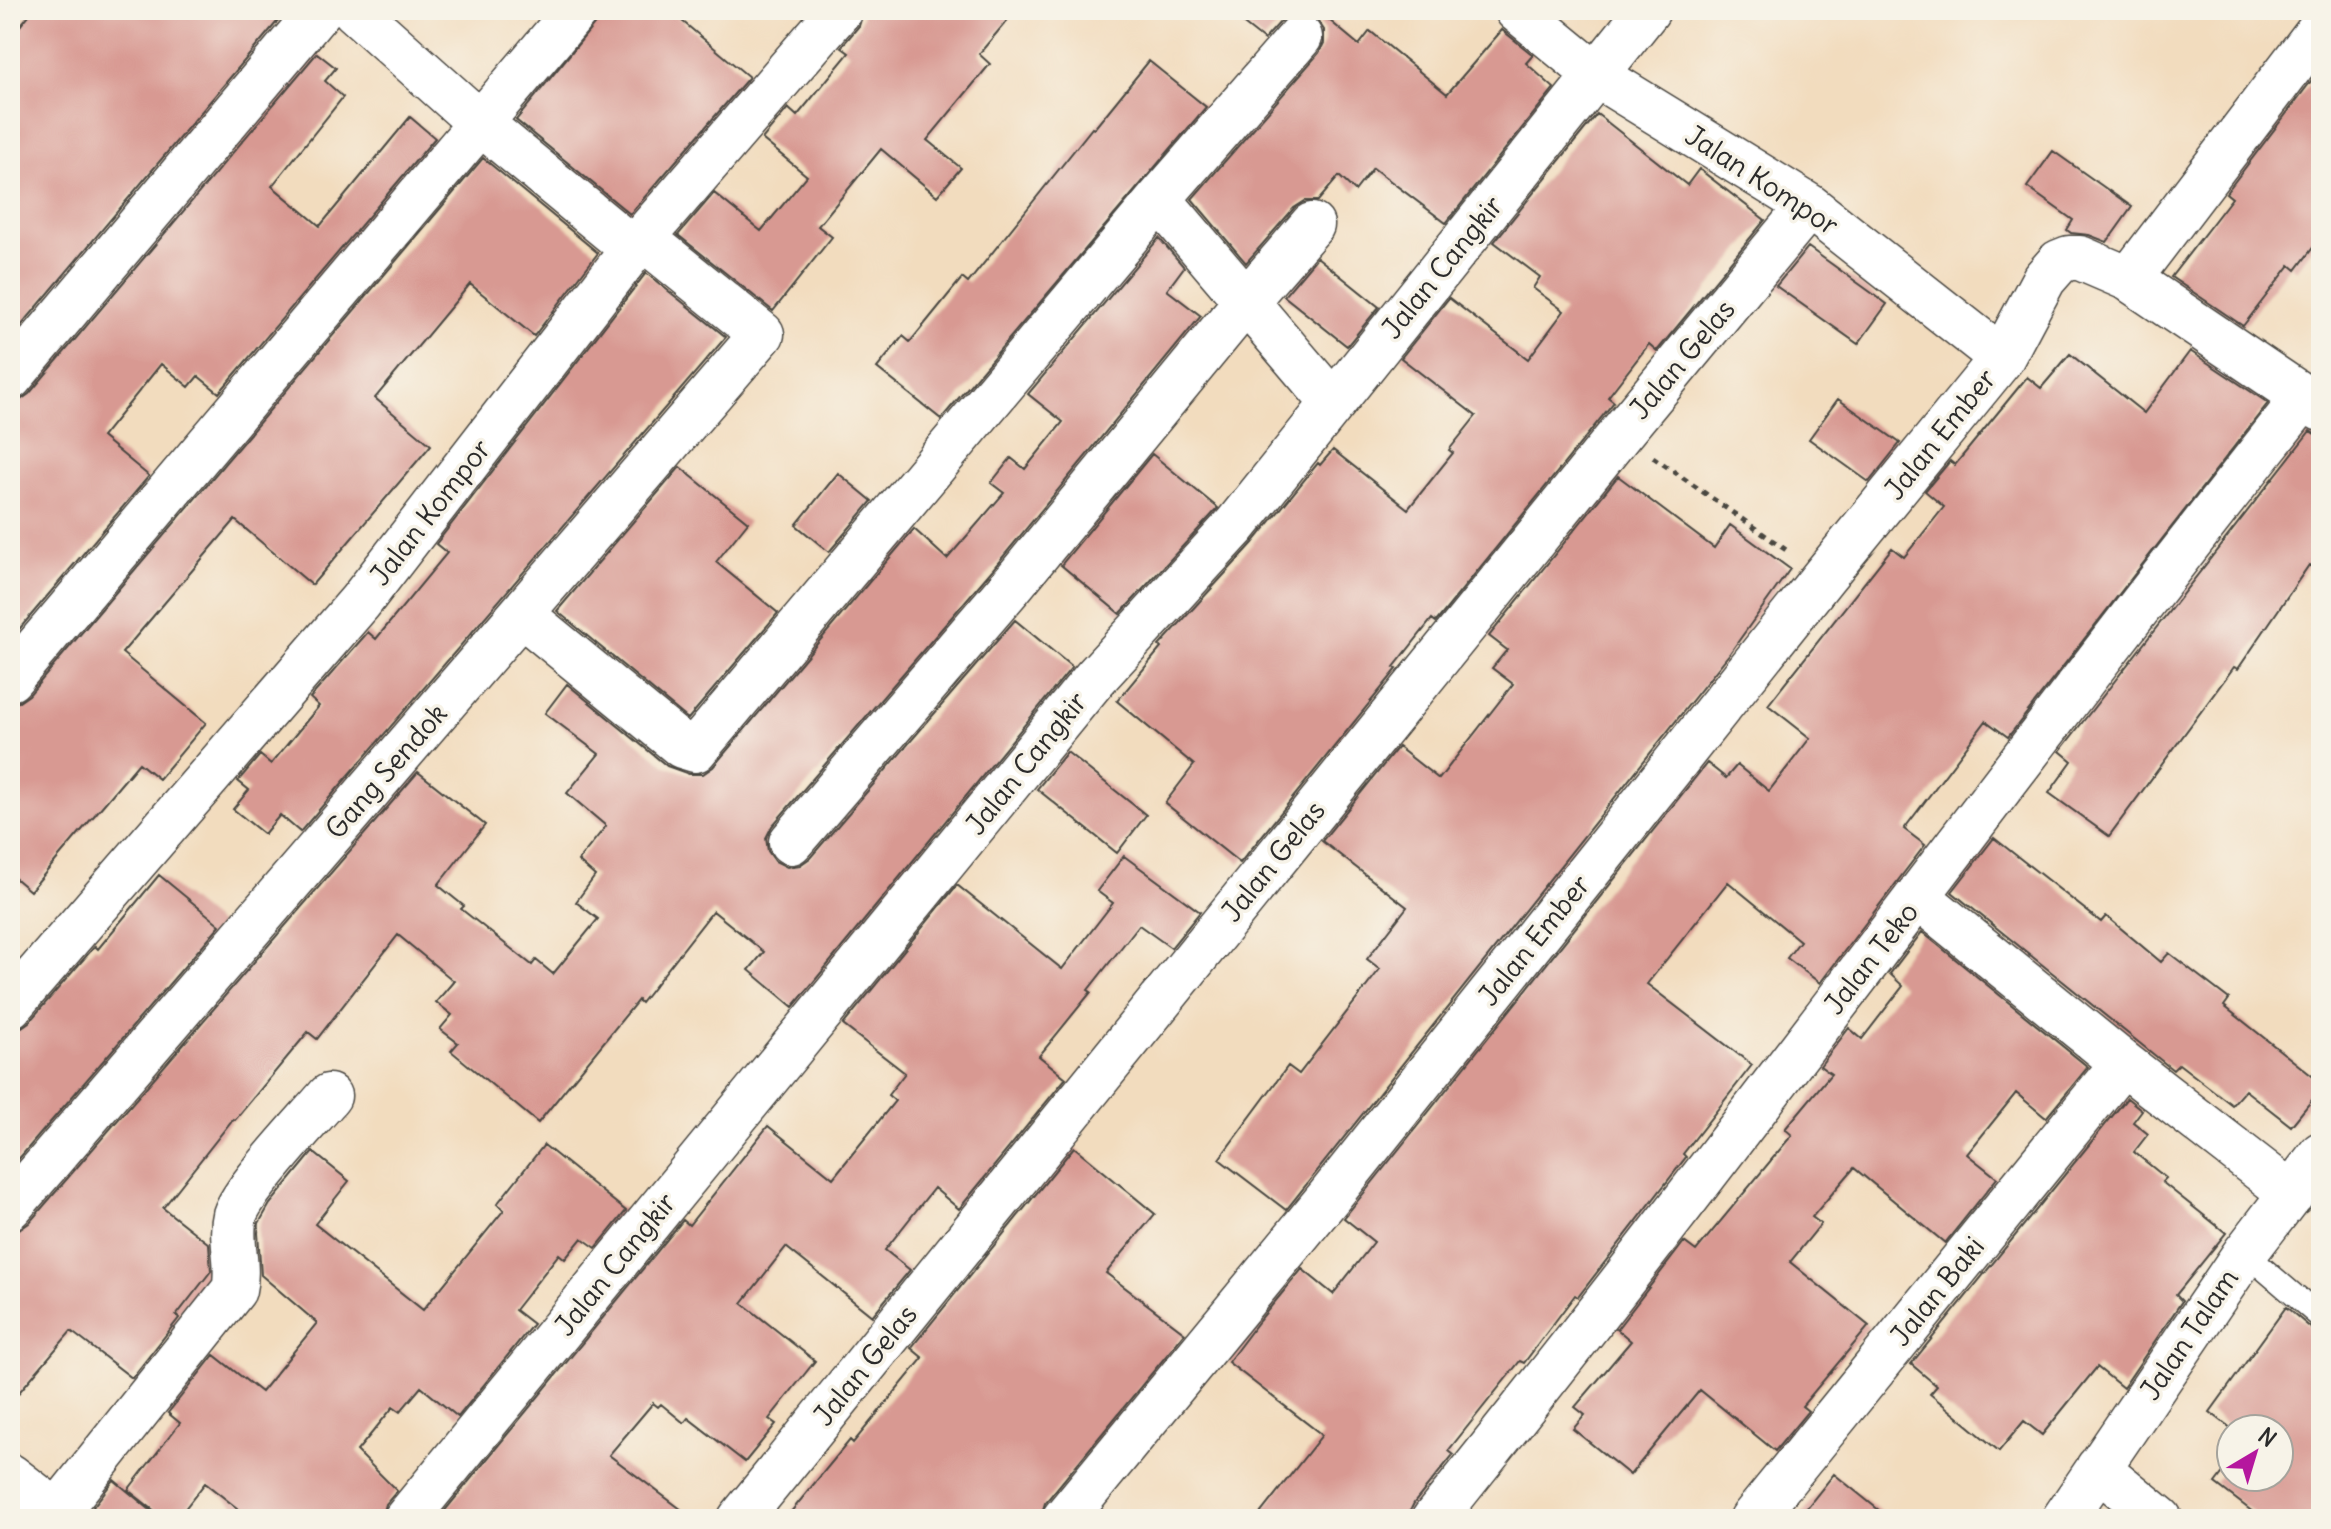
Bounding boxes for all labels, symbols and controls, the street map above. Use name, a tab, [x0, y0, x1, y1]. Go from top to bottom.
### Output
street label: Jalan Kompor	[1679, 117, 1845, 243]
street label: Jalan Cangkir	[1373, 188, 1511, 346]
street label: Jalan Gelas	[1621, 292, 1743, 426]
street label: Jalan Ember	[1876, 361, 2004, 507]
street label: Jalan Kompor	[362, 432, 498, 592]
street label: Jalan Cangkir	[957, 684, 1095, 842]
street label: Gang Sendok	[317, 696, 455, 846]
street label: Jalan Gelas	[1213, 793, 1333, 929]
street label: Jalan Ember	[1470, 867, 1598, 1013]
street label: Jalan Teko	[1816, 895, 1926, 1021]
street label: Jalan Cangkir	[546, 1185, 684, 1343]
street label: Jalan Baki	[1882, 1229, 1992, 1353]
street label: Jalan Talam	[2132, 1261, 2246, 1407]
street label: Jalan Gelas	[805, 1297, 925, 1433]
north arrow	[2215, 1413, 2295, 1493]
text: N	[2253, 1422, 2282, 1453]

